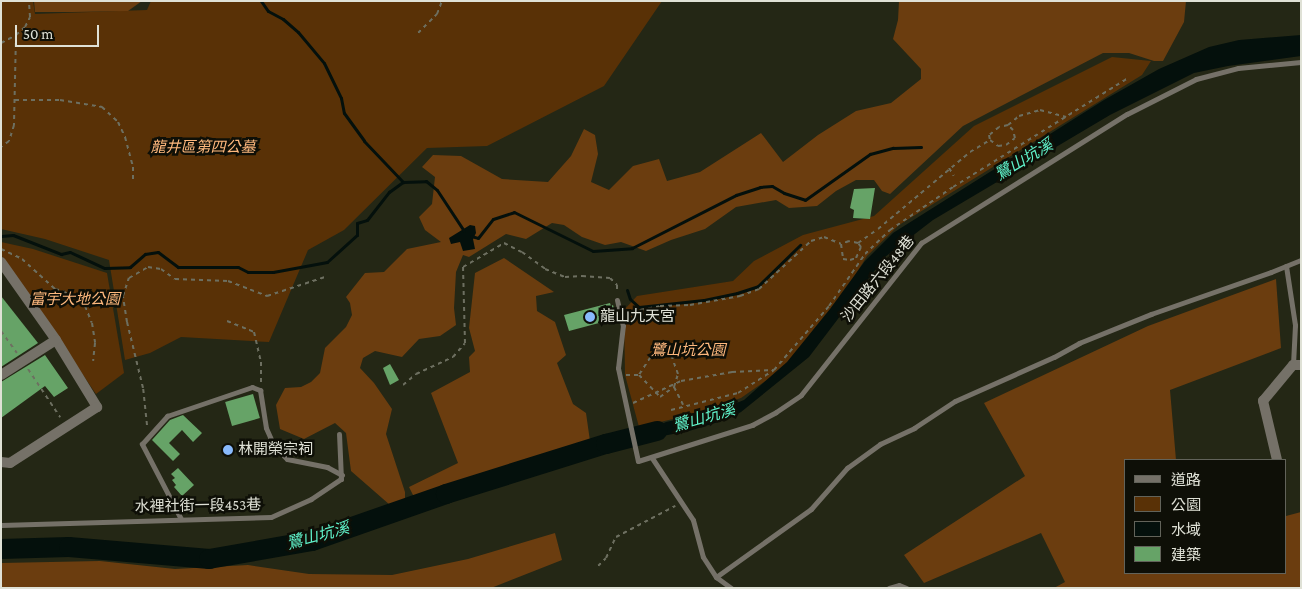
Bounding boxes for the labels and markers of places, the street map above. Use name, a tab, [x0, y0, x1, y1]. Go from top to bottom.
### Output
place label: 龍山九天宮	[600, 308, 675, 326]
marker: 龍山九天宮	[584, 311, 596, 323]
place label: 林開榮宗祠	[238, 441, 313, 459]
marker: 林開榮宗祠	[222, 444, 234, 456]

